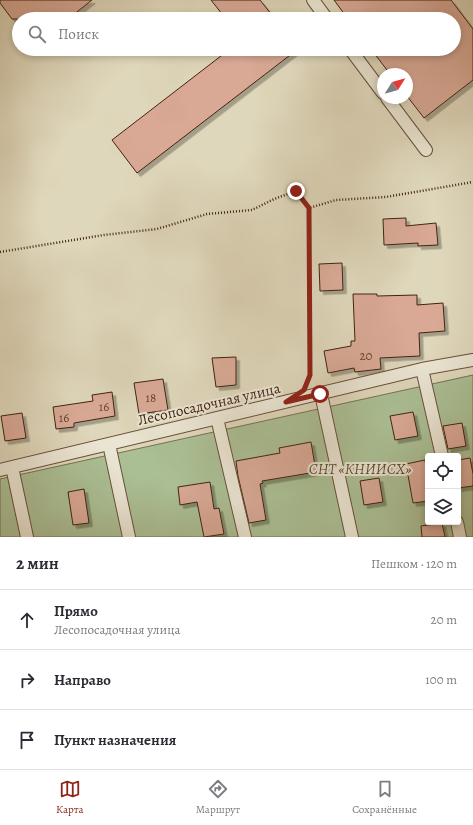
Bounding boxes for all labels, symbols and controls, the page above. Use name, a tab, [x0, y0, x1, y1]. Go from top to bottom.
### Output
search box	[12, 12, 461, 56]
icon: search	[26, 23, 48, 45]
text: Поиск	[58, 24, 99, 44]
north arrow	[377, 68, 413, 104]
route end	[287, 182, 305, 200]
house number: 20	[359, 347, 373, 364]
street label: Лесопосадочная улица	[136, 378, 282, 430]
route start	[311, 385, 329, 403]
house number: 18	[146, 389, 156, 406]
house number: 16	[99, 398, 109, 415]
house number: 16	[59, 409, 69, 426]
map controls	[425, 453, 461, 525]
button: locate	[425, 453, 461, 489]
park label: СНТ «КНИИСХ»	[309, 459, 411, 479]
button: layers	[425, 489, 461, 525]
text: 2 мин	[16, 552, 59, 575]
text: Пешком · 120 m	[371, 555, 457, 572]
text: Прямо	[54, 601, 98, 621]
icon: ahead	[16, 609, 38, 631]
text: 20 m	[431, 611, 457, 628]
text: Лесопосадочная улица	[54, 621, 180, 638]
icon: right	[16, 669, 38, 691]
text: Направо	[54, 670, 111, 690]
text: 100 m	[425, 671, 457, 688]
icon: arrive	[16, 729, 38, 751]
text: Пункт назначения	[54, 730, 176, 750]
tab: Карта	[56, 778, 84, 817]
tab: Маршрут	[196, 778, 240, 817]
tab: Сохранённые	[352, 778, 417, 817]

